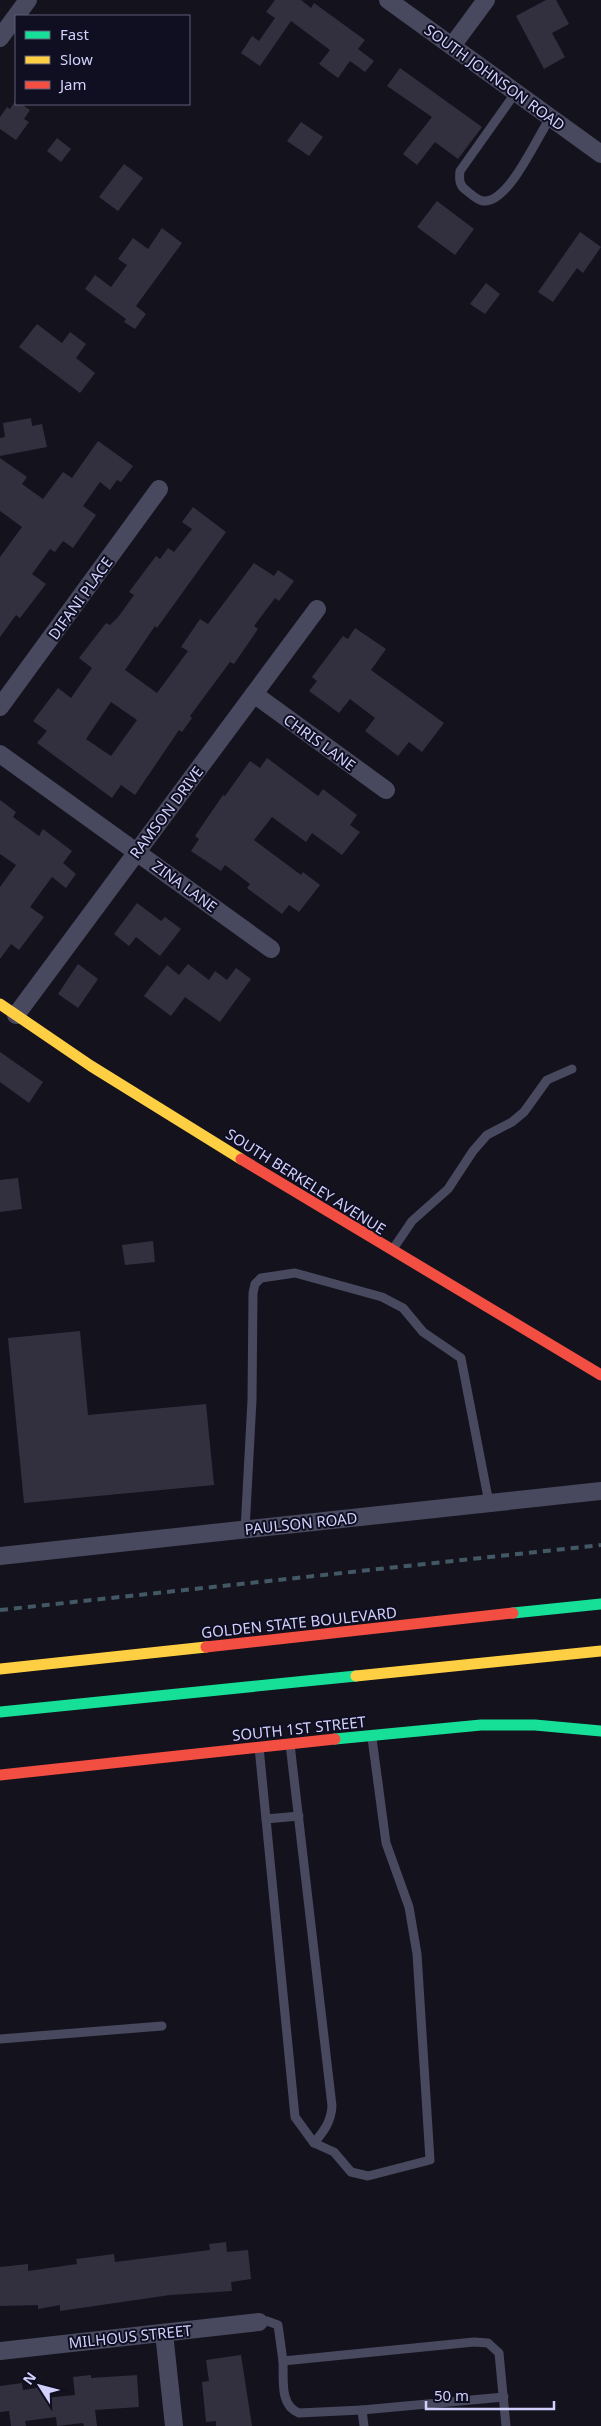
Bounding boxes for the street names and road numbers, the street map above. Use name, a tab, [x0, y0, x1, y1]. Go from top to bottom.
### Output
street label: SOUTH JOHNSON ROAD	[421, 19, 569, 135]
street label: DIFANI PLACE	[43, 553, 117, 643]
street label: CHRIS LANE	[280, 709, 360, 775]
street label: RAMSON DRIVE	[125, 762, 207, 862]
street label: ZINA LANE	[148, 856, 222, 916]
street label: SOUTH BERKELEY AVENUE	[222, 1124, 390, 1238]
street label: PAULSON ROAD	[244, 1507, 358, 1539]
street label: GOLDEN STATE BOULEVARD	[200, 1602, 398, 1642]
street label: SOUTH 1ST STREET	[231, 1711, 367, 1745]
street label: MILHOUS STREET	[68, 2320, 193, 2352]

